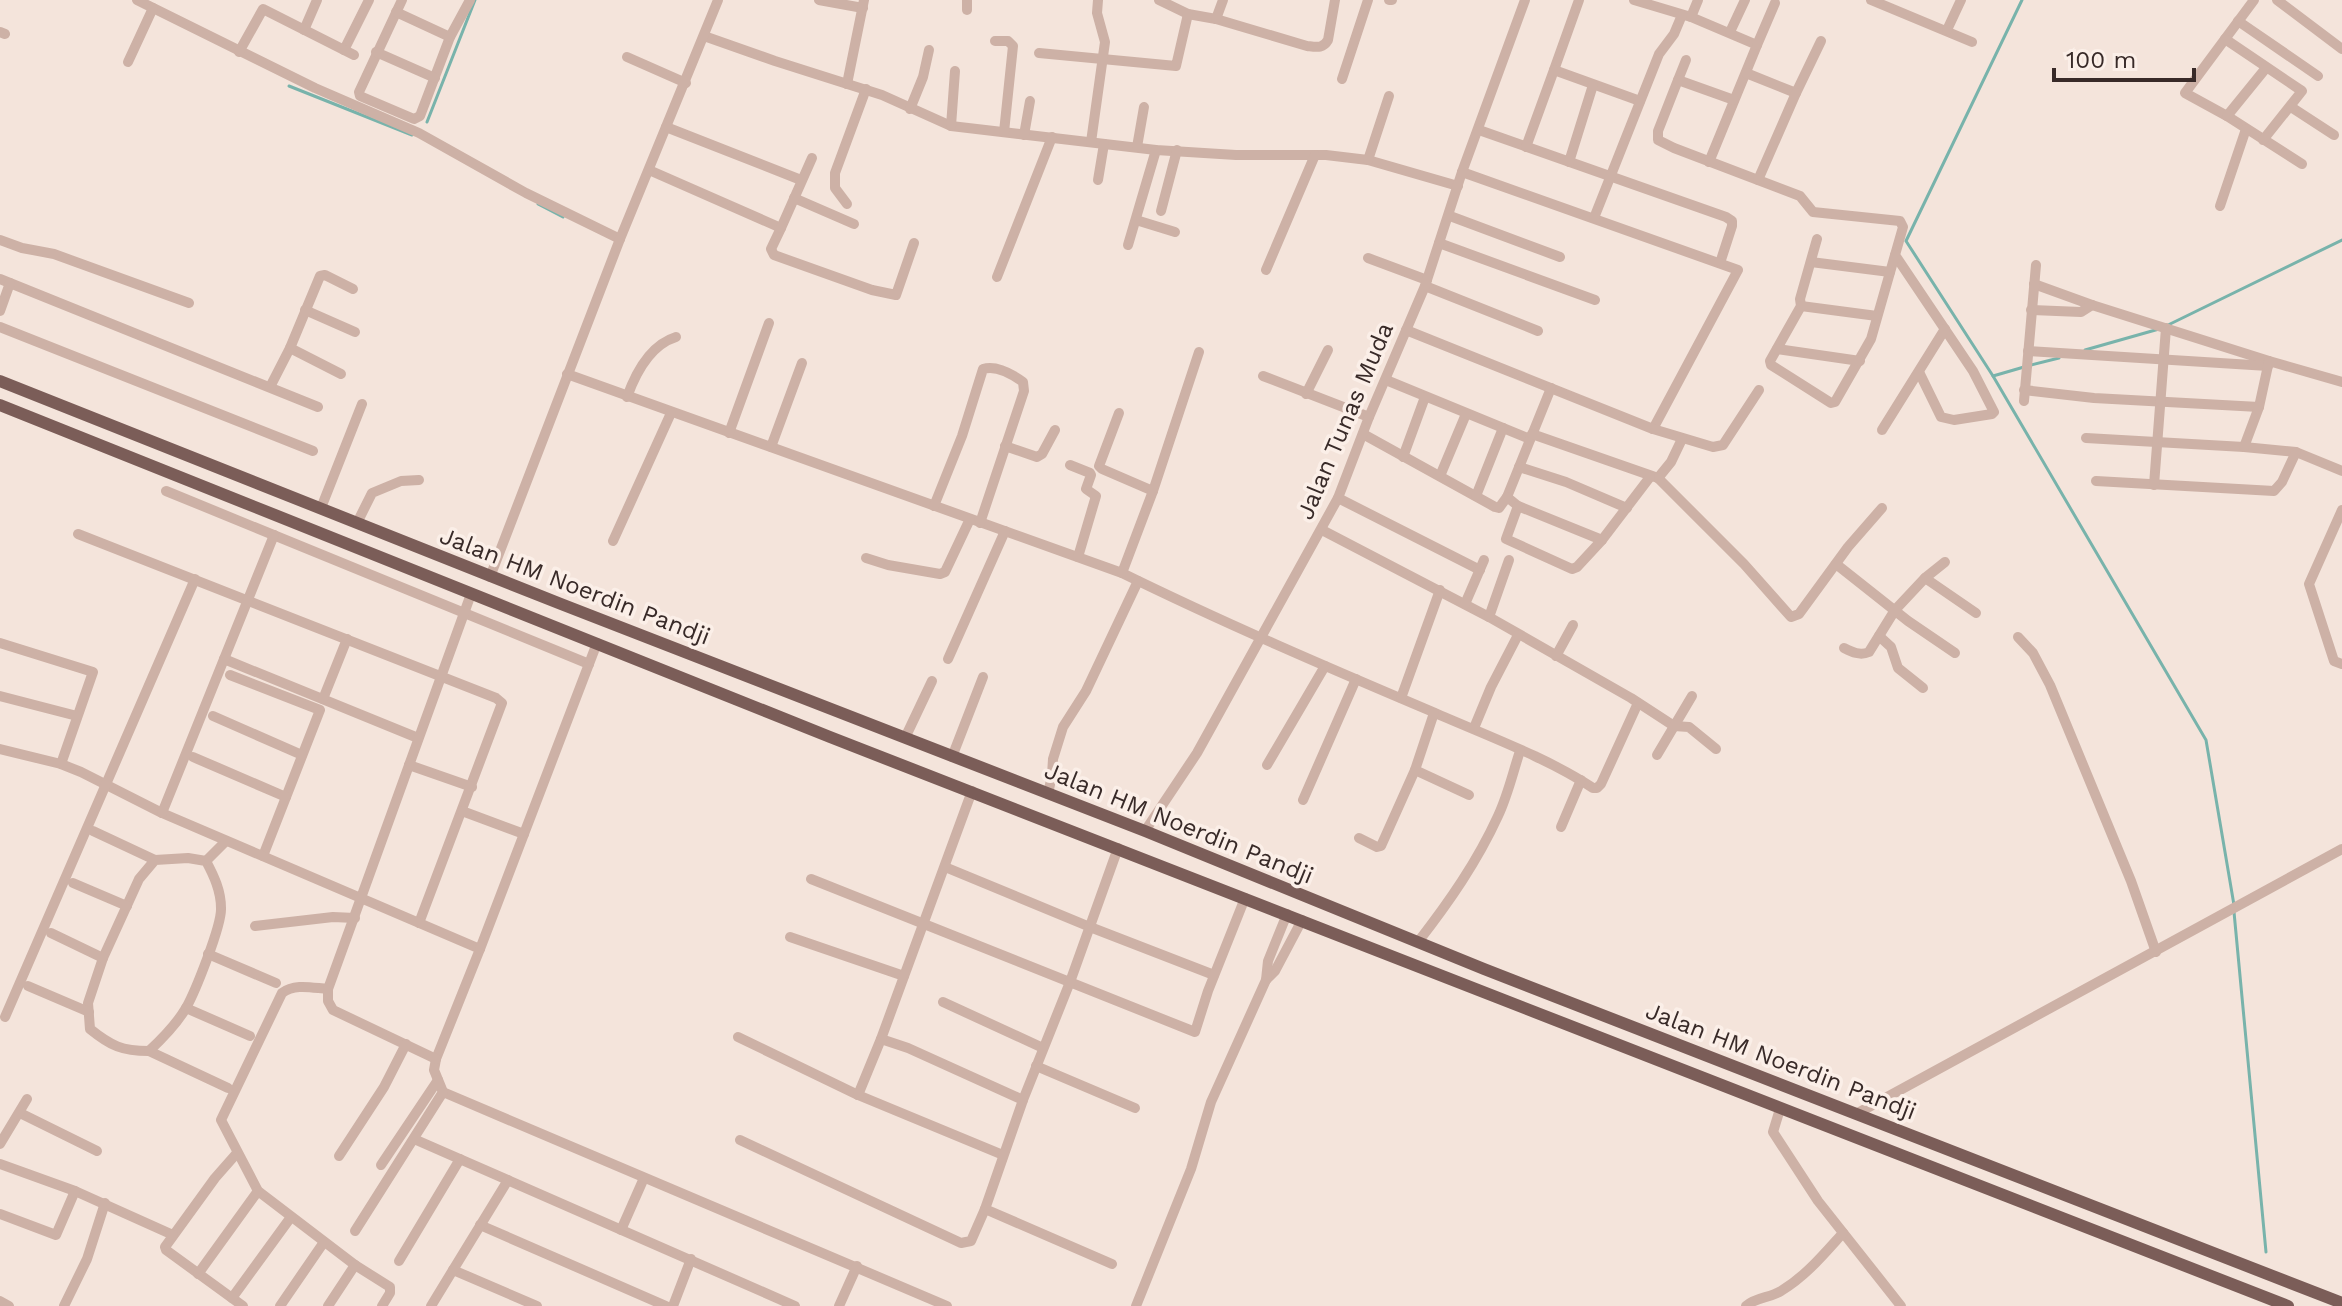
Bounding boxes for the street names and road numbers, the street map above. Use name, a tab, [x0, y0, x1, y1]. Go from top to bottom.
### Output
street label: Jalan Tunas Muda	[1291, 318, 1399, 524]
street label: Jalan HM Noerdin Pandji	[436, 521, 714, 651]
street label: Jalan HM Noerdin Pandji	[1040, 756, 1318, 890]
street label: Jalan HM Noerdin Pandji	[1642, 996, 1920, 1126]

